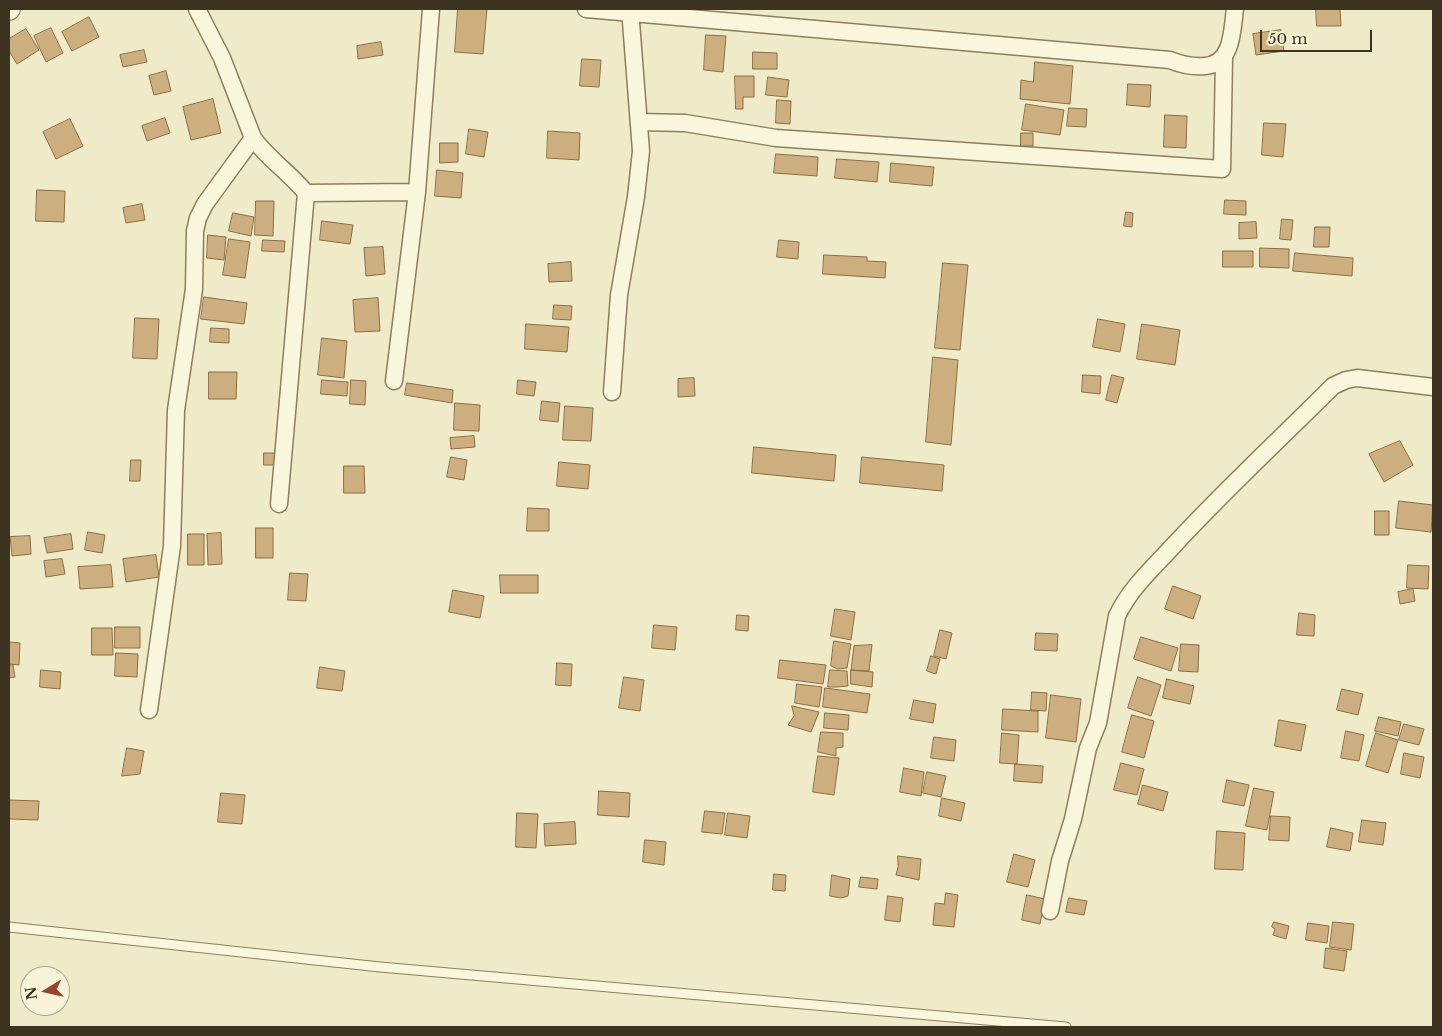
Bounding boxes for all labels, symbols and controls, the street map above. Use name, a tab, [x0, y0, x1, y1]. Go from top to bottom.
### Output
scale bar	[1262, 20, 1374, 52]
text: 50 m	[1268, 29, 1308, 48]
north arrow	[20, 966, 70, 1016]
text: N	[21, 985, 41, 1001]

